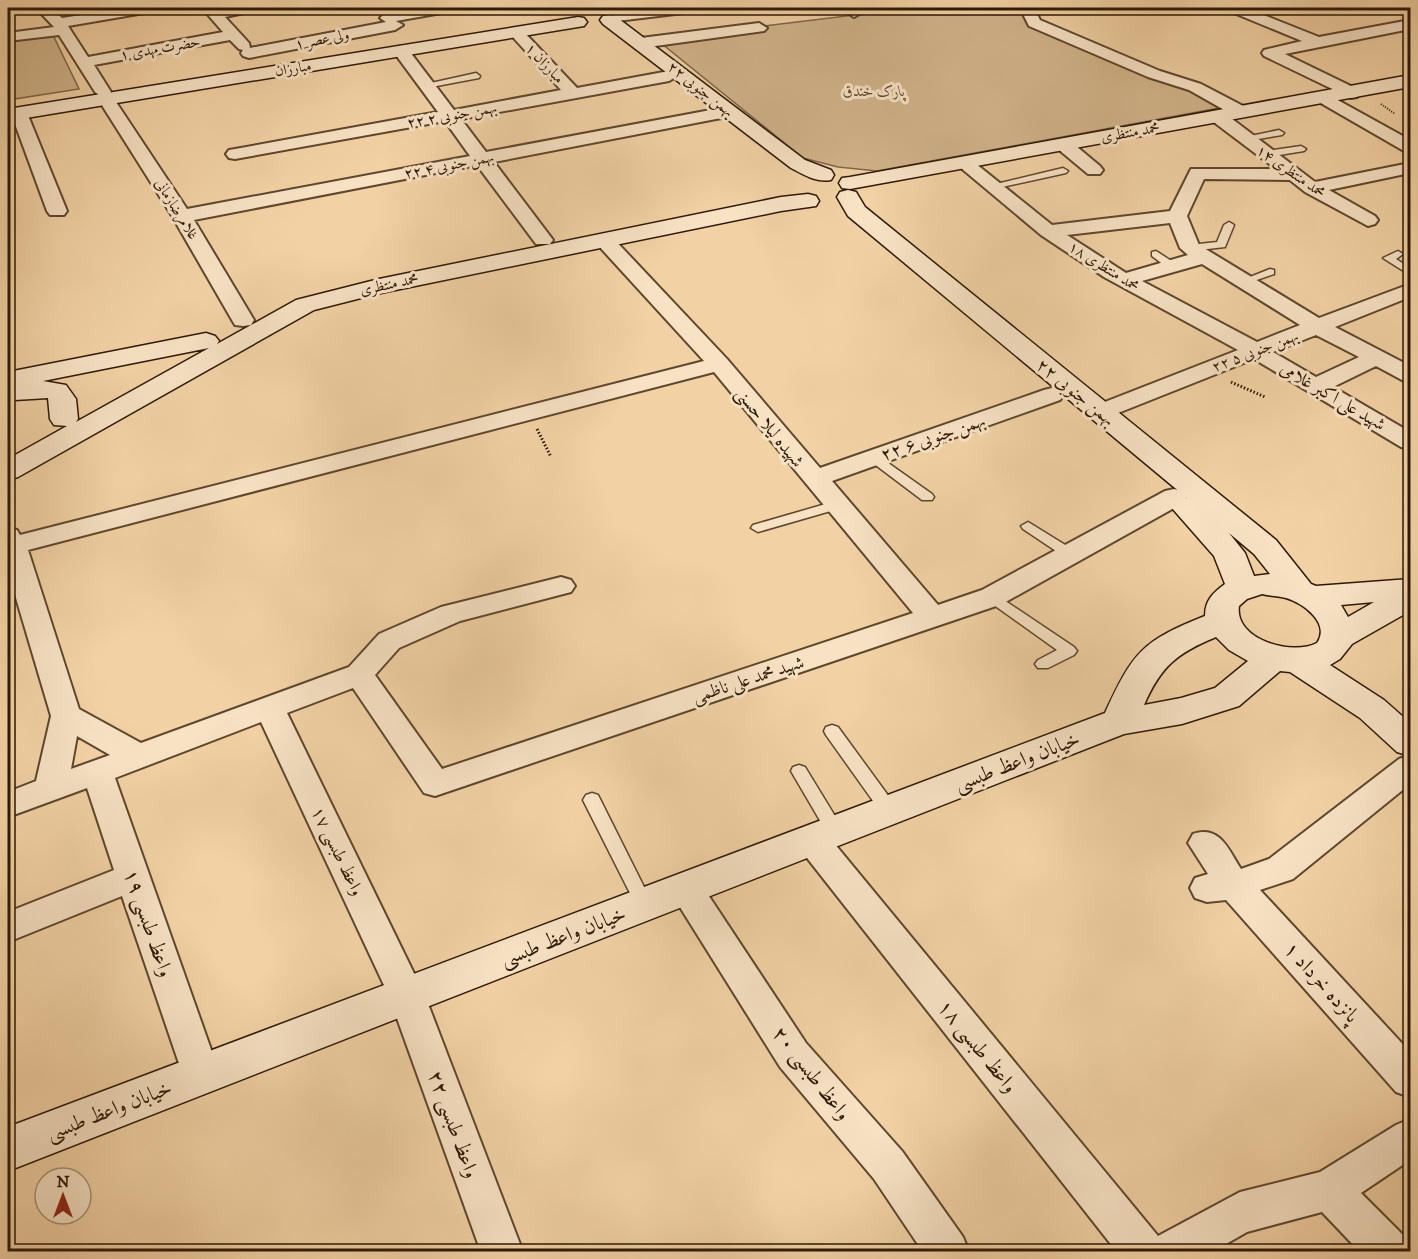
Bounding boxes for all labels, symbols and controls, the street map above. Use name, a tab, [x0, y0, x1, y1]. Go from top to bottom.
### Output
street label: ولی عصر ۱	[293, 25, 351, 54]
street label: حضرت مهدی ۱	[118, 32, 202, 65]
street label: مبارزان ۱	[521, 39, 568, 88]
street label: مبارزان	[273, 56, 313, 81]
street label: ۲۲ بهمن جنوبی	[663, 58, 738, 122]
park label: پارک خندق	[843, 82, 906, 102]
street label: ۲۲ بهمن جنوبی ۲	[406, 98, 499, 134]
street label: محمد منتظری	[1099, 118, 1161, 147]
street label: محمد منتظری ۱۴	[1252, 141, 1329, 202]
street label: ۲۲ بهمن جنوبی ۴	[403, 147, 496, 184]
street label: غلامرضازمانی	[149, 175, 203, 244]
street label: محمد منتظری ۱۸	[1065, 237, 1143, 296]
street label: محمد منتظری	[358, 269, 420, 300]
street label: ۲۲ بهمن جنوبی ۵	[1209, 326, 1301, 378]
street label: ۲۲ بهمن جنوبی	[1031, 354, 1119, 432]
street label: شهید علی اکبر غلامی	[1275, 358, 1389, 437]
street label: شهیده لیلا حسنی	[729, 383, 808, 473]
street label: ۲۲ بهمن جنوبی ۶	[878, 410, 989, 467]
street label: شهید محمد علی ناظمی	[690, 652, 807, 709]
street label: خیابان واعظ طبسی	[951, 726, 1084, 799]
street label: واعظ طبسی ۱۷	[305, 803, 368, 900]
street label: واعظ طبسی ۱۹	[116, 866, 179, 981]
street label: خیابان واعظ طبسی	[497, 901, 630, 974]
street label: پانزده خرداد ۱	[1277, 937, 1365, 1030]
street label: واعظ طبسی ۱۸	[931, 995, 1023, 1099]
street label: واعظ طبسی ۲۰	[765, 1021, 856, 1127]
street label: واعظ طبسی ۲۲	[421, 1067, 485, 1182]
street label: خیابان واعظ طبسی	[43, 1075, 176, 1148]
north arrow	[33, 1166, 93, 1226]
text: N	[56, 1172, 70, 1192]

